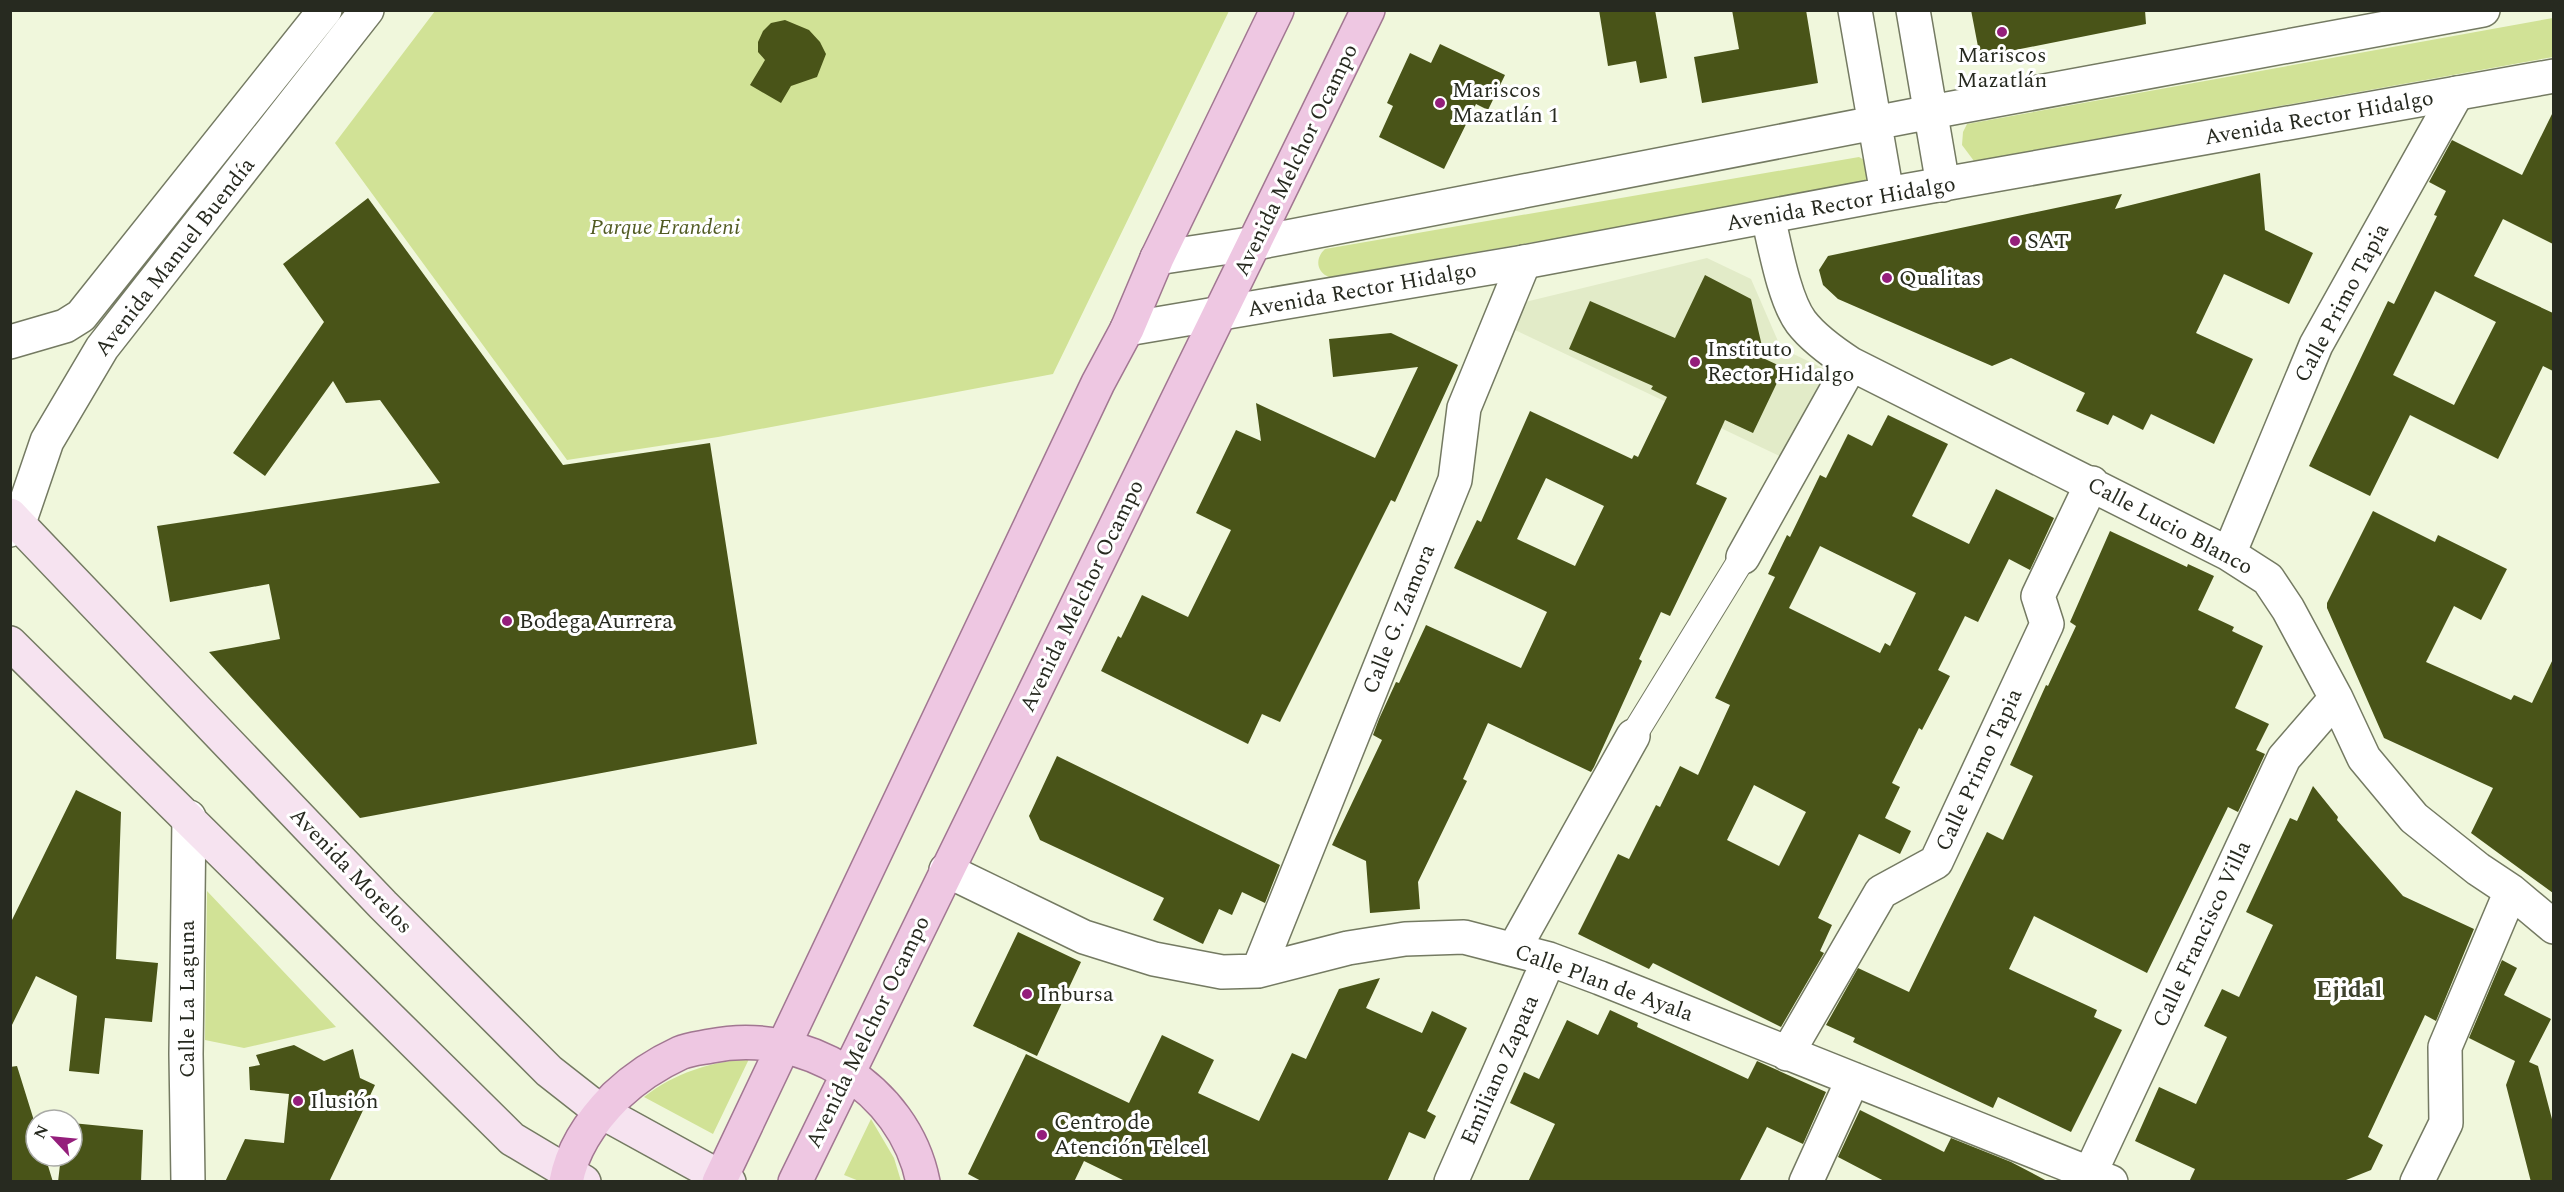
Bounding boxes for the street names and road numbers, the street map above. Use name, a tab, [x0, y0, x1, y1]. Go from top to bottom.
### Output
street label: Avenida Melchor Ocampo	[1225, 38, 1367, 282]
street label: Avenida Rector Hidalgo	[2202, 82, 2436, 154]
street label: Avenida Manuel Buendía	[87, 150, 264, 364]
street label: Avenida Rector Hidalgo	[1724, 168, 1958, 240]
street label: Calle Primo Tapia	[2286, 217, 2398, 389]
street label: Avenida Rector Hidalgo	[1245, 254, 1479, 326]
street label: Calle Lucio Blanco	[2081, 468, 2259, 584]
street label: Avenida Melchor Ocampo	[1011, 474, 1153, 718]
street label: Calle G. Zamora	[1354, 539, 1444, 699]
street label: Calle Primo Tapia	[1927, 683, 2031, 857]
street label: Avenida Morelos	[282, 800, 420, 942]
street label: Calle Francisco Villa	[2144, 835, 2260, 1033]
street label: Avenida Melchor Ocampo	[797, 910, 939, 1154]
street label: Calle La Laguna	[171, 920, 204, 1078]
street label: Calle Plan de Ayala	[1510, 935, 1698, 1031]
street label: Emiliano Zapata	[1452, 989, 1548, 1150]

